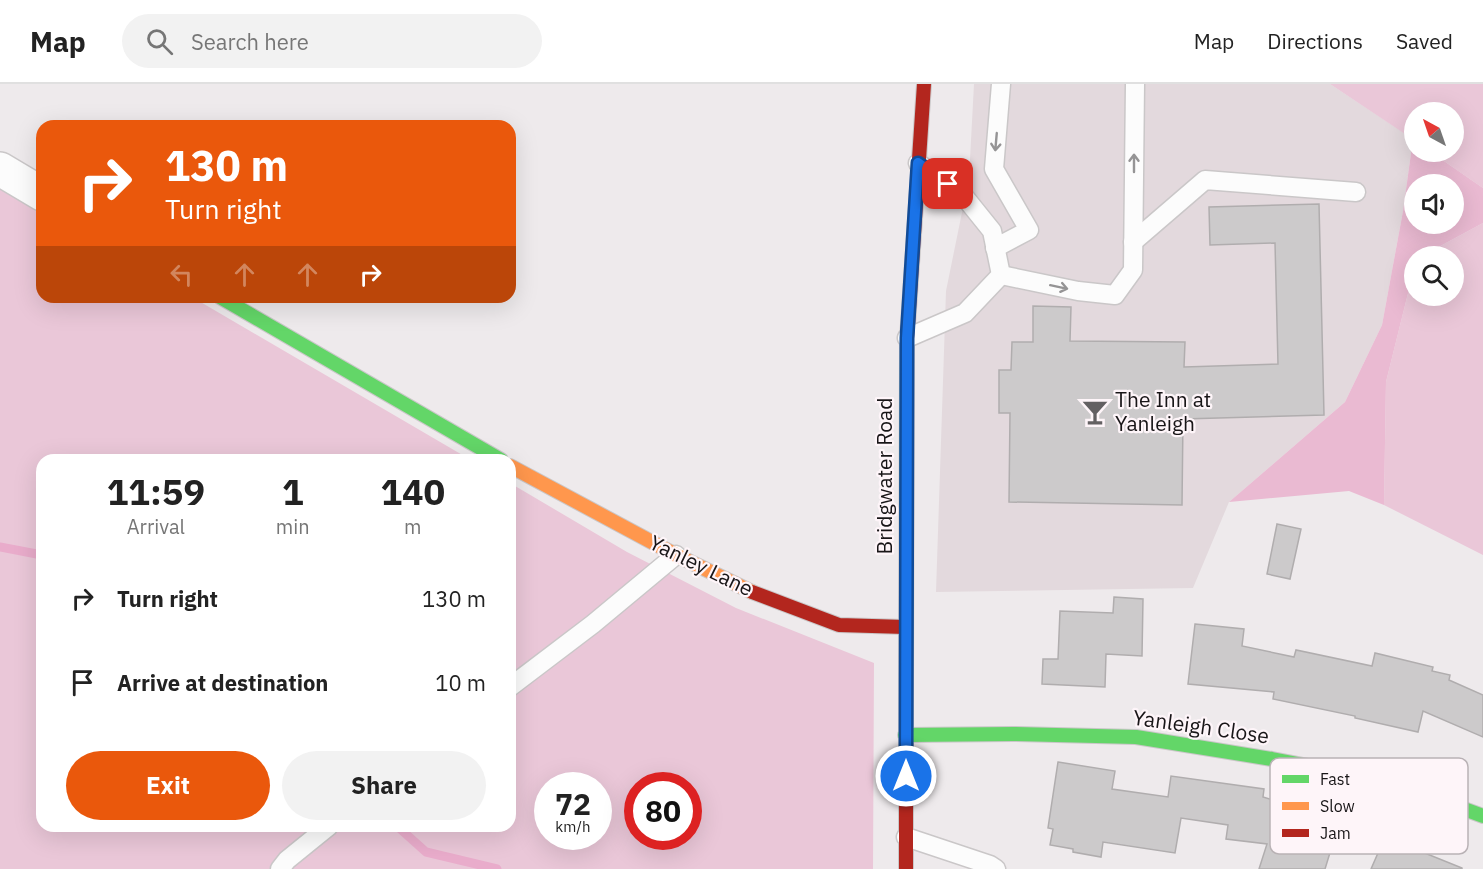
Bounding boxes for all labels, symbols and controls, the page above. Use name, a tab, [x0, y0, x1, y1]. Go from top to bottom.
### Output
search box	[122, 14, 542, 68]
text: Map	[30, 23, 86, 60]
icon: search	[143, 25, 176, 58]
text: Search here	[191, 27, 309, 56]
text: Map	[1194, 27, 1234, 55]
text: Directions	[1267, 27, 1363, 55]
text: Saved	[1396, 27, 1453, 55]
north arrow	[1404, 102, 1464, 162]
map controls	[1404, 102, 1464, 306]
one-way arrow	[990, 132, 1001, 152]
text: 130 m	[165, 138, 288, 193]
icon: right	[66, 144, 144, 222]
one-way arrow	[1128, 153, 1140, 173]
pin	[922, 158, 973, 209]
icon: arrive	[931, 167, 964, 200]
button: sound	[1404, 174, 1464, 234]
text: Turn right	[165, 191, 282, 226]
button: search	[1404, 246, 1464, 306]
icon: left	[165, 258, 198, 291]
icon: ahead	[228, 258, 261, 291]
icon: ahead	[291, 258, 324, 291]
icon: right	[354, 258, 387, 291]
one-way arrow	[1048, 282, 1068, 293]
place label: The Inn at Yanleigh	[1115, 385, 1211, 437]
bar icon: The Inn at Yanleigh	[1080, 397, 1110, 427]
street label: Bridgwater Road	[870, 398, 898, 554]
text: 11:59	[107, 468, 205, 515]
text: 1	[282, 468, 304, 515]
text: 140	[380, 468, 445, 515]
text: Arrival	[127, 513, 185, 540]
text: min	[276, 513, 310, 540]
text: m	[404, 513, 422, 540]
street label: Yanley Lane	[645, 528, 758, 602]
icon: right	[66, 582, 99, 615]
text: Turn right	[117, 584, 218, 613]
text: 130 m	[422, 584, 486, 613]
icon: arrive	[66, 666, 99, 699]
text: Arrive at destination	[117, 668, 328, 697]
text: 10 m	[435, 668, 486, 697]
street label: Yanleigh Close	[1131, 703, 1271, 749]
position arrow	[874, 744, 938, 808]
button: Exit	[66, 751, 270, 820]
button: Share	[282, 751, 486, 820]
legend	[1270, 758, 1468, 854]
text: Fast	[1320, 769, 1350, 789]
speed limit sign: 80	[624, 772, 702, 850]
text: 72	[555, 784, 591, 823]
text: Slow	[1320, 796, 1355, 816]
text: km/h	[555, 817, 591, 836]
text: Jam	[1320, 823, 1351, 843]

